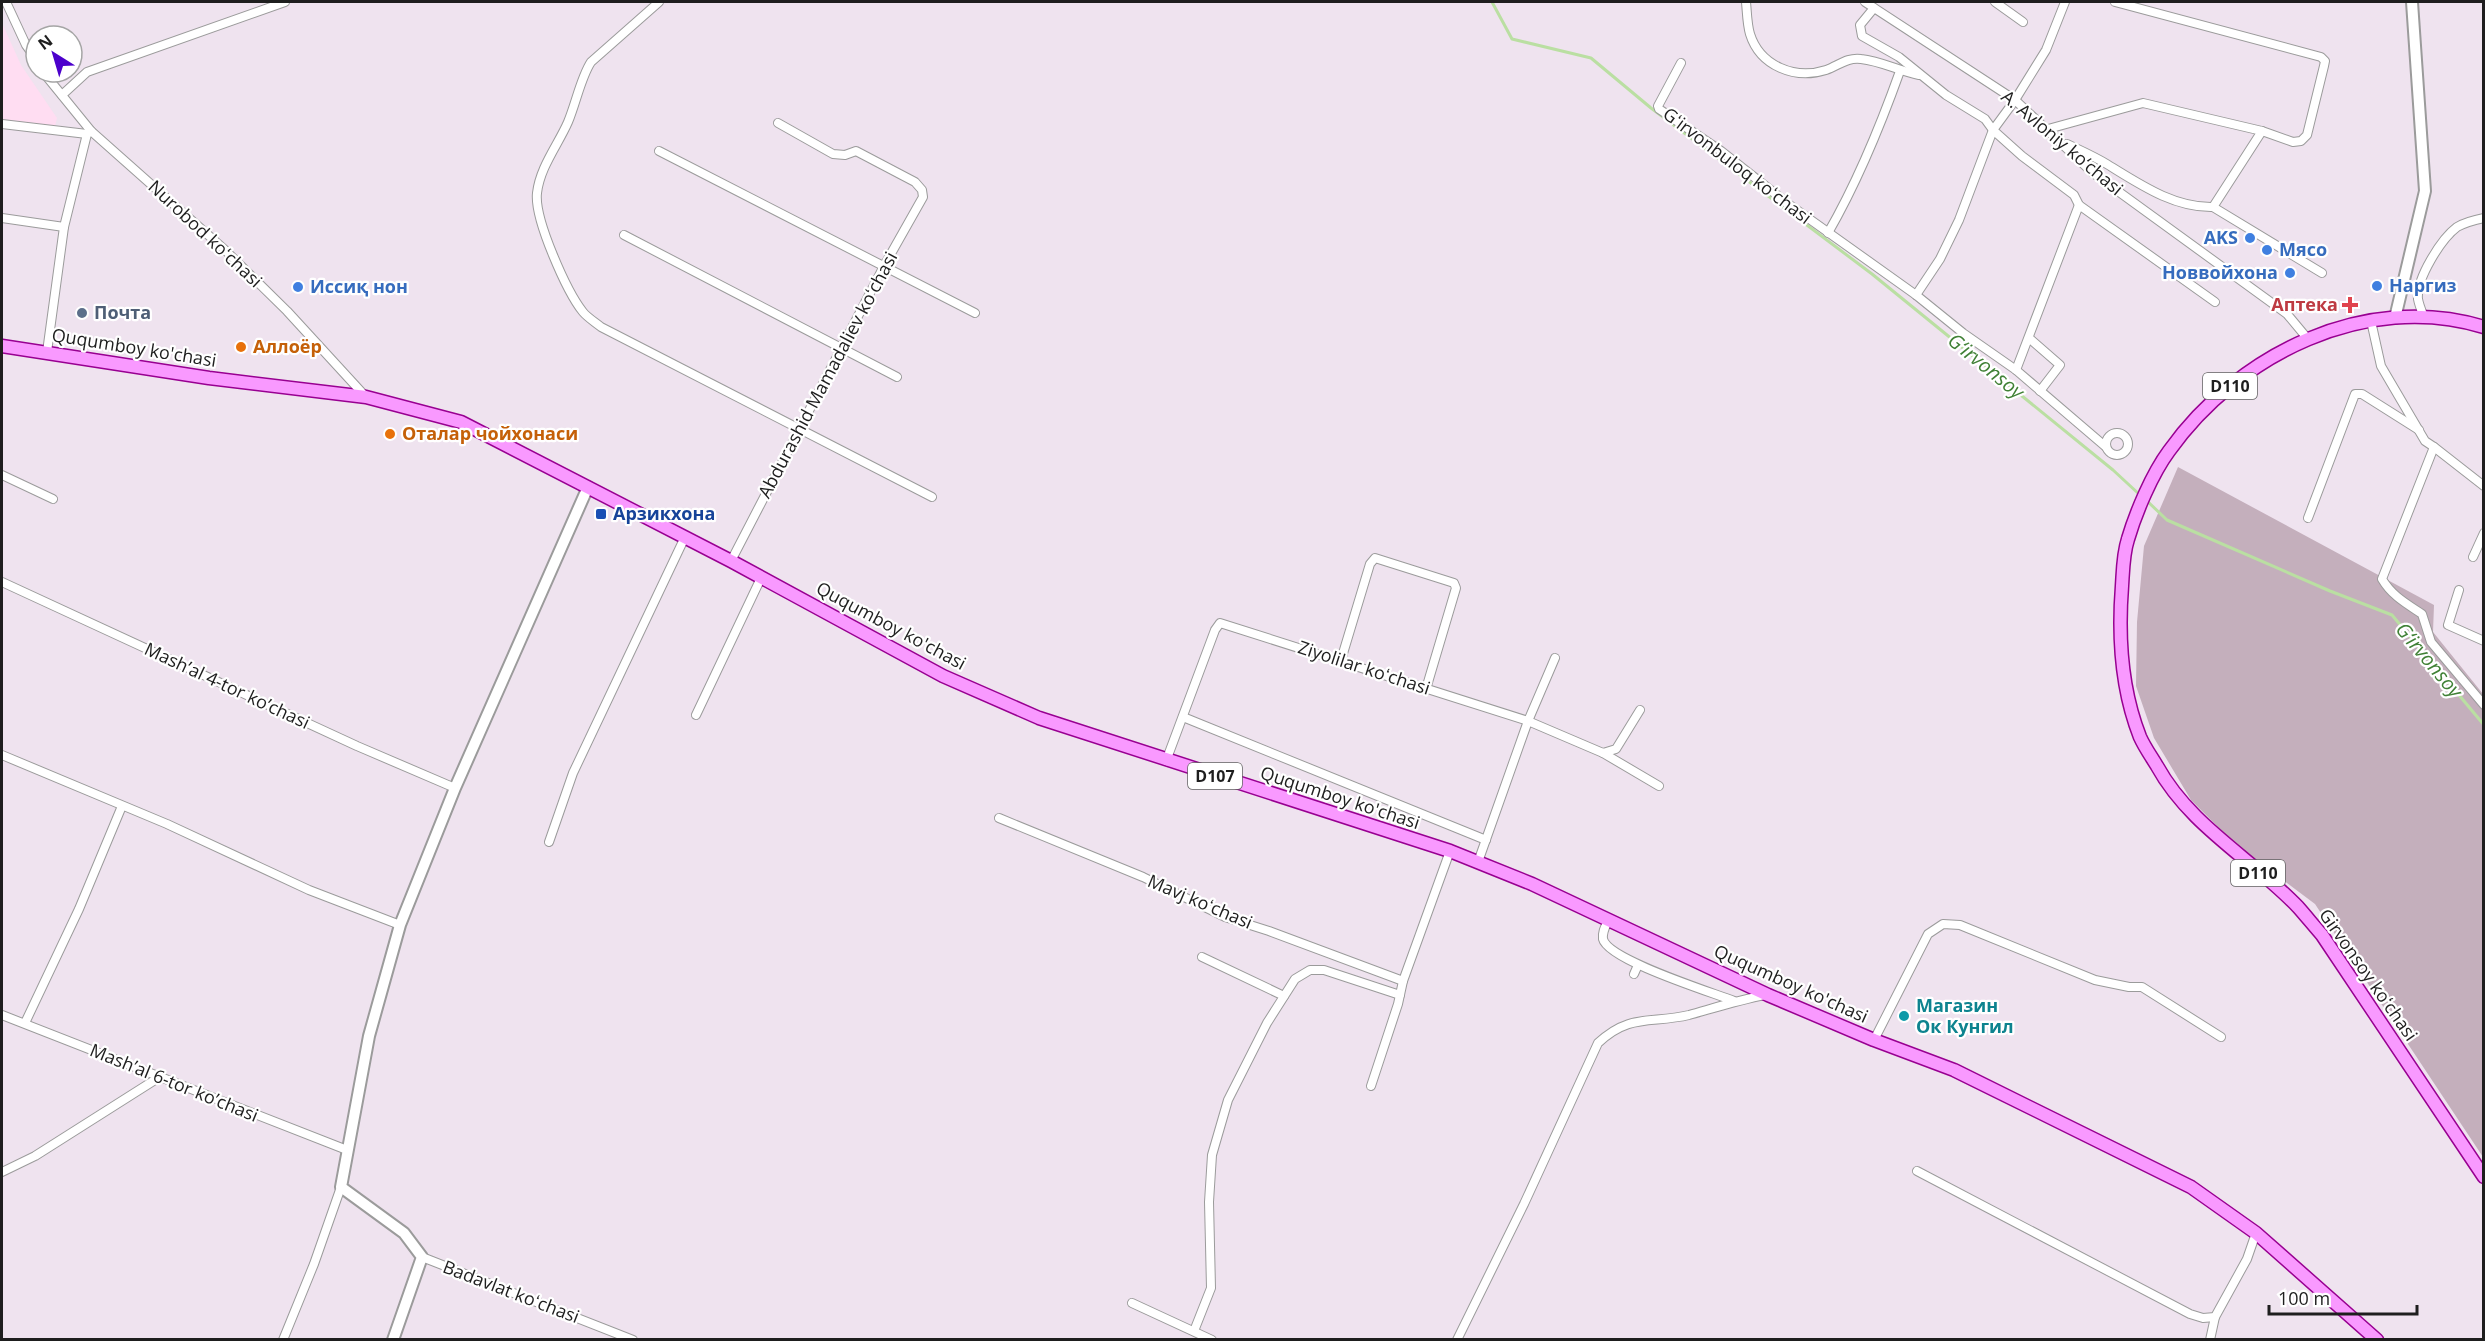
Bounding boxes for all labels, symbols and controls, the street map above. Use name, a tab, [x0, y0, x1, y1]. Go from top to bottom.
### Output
north arrow	[24, 24, 84, 84]
text: N	[33, 29, 57, 55]
street label: A. Avloniy ko‘chasi	[1997, 84, 2129, 200]
street label: Gʻirvonbuloq koʻchasi	[1658, 101, 1817, 229]
street label: Nurobod koʻchasi	[144, 174, 268, 292]
place label: AKS	[2204, 225, 2238, 249]
marker: AKS	[2243, 231, 2257, 245]
place label: Мясо	[2279, 237, 2327, 261]
marker: Мясо	[2260, 243, 2274, 257]
street label: Abdurashid Mamadaliev koʻchasi	[752, 247, 902, 502]
place label: Новвойхона	[2162, 260, 2278, 284]
marker: Новвойхона	[2283, 266, 2297, 280]
place label: Наргиз	[2389, 273, 2457, 297]
place label: Иссиқ нон	[310, 274, 408, 298]
marker: Наргиз	[2370, 279, 2384, 293]
marker: Иссиқ нон	[291, 280, 305, 294]
place label: Аптека	[2271, 292, 2338, 316]
marker: Аптека	[2343, 298, 2357, 312]
place label: Почта	[94, 300, 151, 324]
marker: Почта	[75, 306, 89, 320]
street label: Ququmboy ko'chasi	[50, 322, 218, 372]
water label: G‘irvonsoy	[1942, 326, 2032, 406]
place label: Аллоёр	[253, 334, 322, 358]
marker: Аллоёр	[234, 340, 248, 354]
road number: D110	[2203, 373, 2257, 399]
place label: Оталар чойхонаси	[402, 421, 578, 445]
marker: Оталар чойхонаси	[383, 427, 397, 441]
place label: Арзикхона	[613, 501, 715, 525]
marker: Арзикхона	[594, 507, 608, 521]
street label: Ququmboy ko'chasi	[812, 575, 971, 675]
water label: G‘irvonsoy	[2390, 616, 2470, 705]
street label: Ziyolilar koʻchasi	[1295, 634, 1433, 700]
street label: Mashʼal 4-tor koʼchasi	[141, 636, 314, 734]
street label: Ququmboy ko'chasi	[1258, 760, 1423, 834]
road number: D107	[1188, 763, 1242, 789]
road number: D110	[2231, 860, 2285, 886]
street label: Mavj koʻchasi	[1144, 868, 1256, 934]
street label: Girvonsoy koʻchasi	[2314, 904, 2423, 1045]
street label: Ququmboy ko'chasi	[1711, 938, 1872, 1028]
place label: Магазин Ок Кунгил	[1916, 993, 2014, 1038]
marker: Магазин Ок Кунгил	[1897, 1009, 1911, 1023]
street label: Mashʼal 6-tor koʼchasi	[87, 1037, 262, 1127]
street label: Badavlat koʻchasi	[440, 1254, 583, 1328]
scale bar	[2269, 1278, 2418, 1316]
text: 100 m	[2278, 1286, 2330, 1310]

